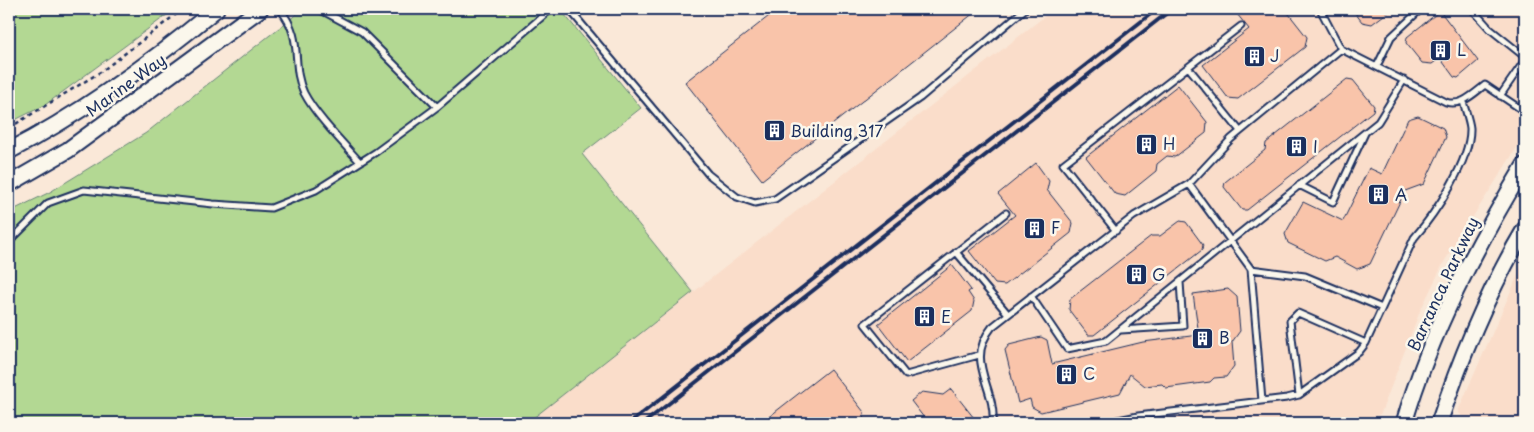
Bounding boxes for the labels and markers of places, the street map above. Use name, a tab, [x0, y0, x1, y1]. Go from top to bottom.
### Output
place label: L	[1457, 37, 1466, 61]
building icon: L	[1429, 38, 1453, 62]
place label: J	[1270, 43, 1280, 67]
building icon: J	[1242, 44, 1266, 68]
place label: Building 317	[790, 118, 883, 142]
building icon: Building 317	[762, 119, 786, 143]
place label: H	[1163, 131, 1175, 155]
building icon: H	[1135, 132, 1159, 156]
place label: I	[1313, 134, 1318, 158]
building icon: I	[1285, 135, 1309, 159]
place label: A	[1395, 182, 1407, 206]
building icon: A	[1367, 183, 1391, 207]
place label: F	[1051, 215, 1060, 239]
building icon: F	[1023, 216, 1047, 240]
place label: G	[1152, 262, 1165, 286]
building icon: G	[1124, 263, 1148, 287]
place label: E	[941, 304, 951, 328]
building icon: E	[913, 305, 937, 329]
place label: B	[1219, 325, 1230, 349]
building icon: B	[1191, 326, 1215, 350]
place label: C	[1083, 361, 1095, 385]
building icon: C	[1055, 362, 1079, 386]

